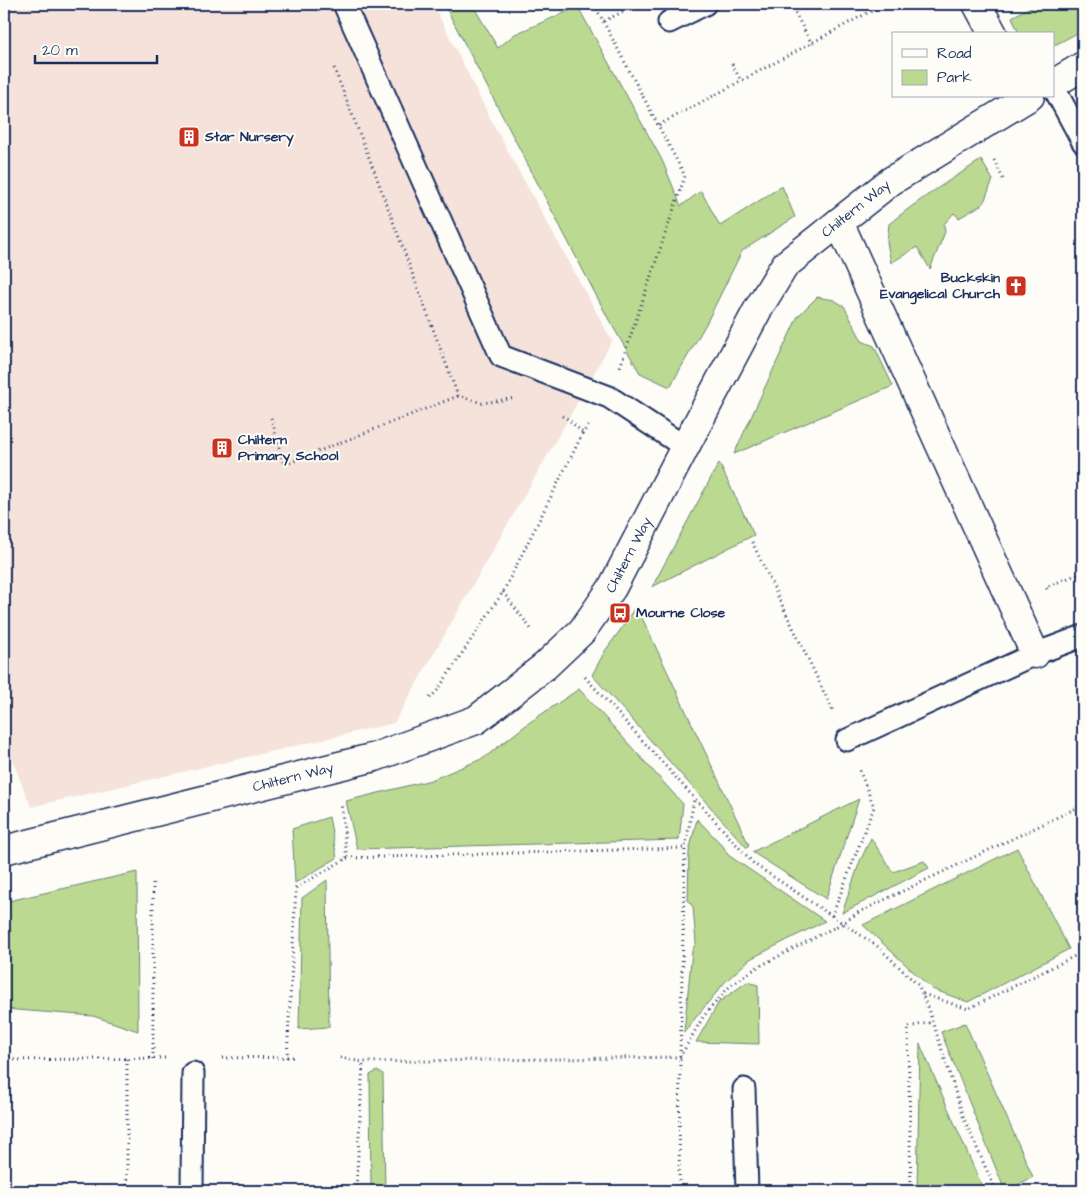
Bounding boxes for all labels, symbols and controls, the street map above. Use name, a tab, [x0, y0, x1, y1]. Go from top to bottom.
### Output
scale bar	[35, 32, 158, 64]
legend	[892, 32, 1054, 98]
text: 20 m	[42, 40, 78, 61]
text: Road	[937, 43, 972, 64]
text: Park	[937, 67, 972, 88]
building icon: Star Nursery	[177, 125, 201, 149]
place label: Star Nursery	[204, 127, 294, 147]
street label: Chiltern Way	[817, 175, 895, 242]
place label: Buckskin Evangelical Church	[880, 268, 1001, 305]
church icon: Buckskin Evangelical Church	[1004, 274, 1028, 298]
place label: Chiltern Primary School	[238, 430, 339, 466]
building icon: Chiltern Primary School	[210, 436, 234, 460]
street label: Chiltern Way	[601, 514, 657, 597]
bus stop icon: Mourne Close	[608, 601, 632, 625]
place label: Mourne Close	[636, 603, 725, 623]
street label: Chiltern Way	[250, 758, 336, 797]

